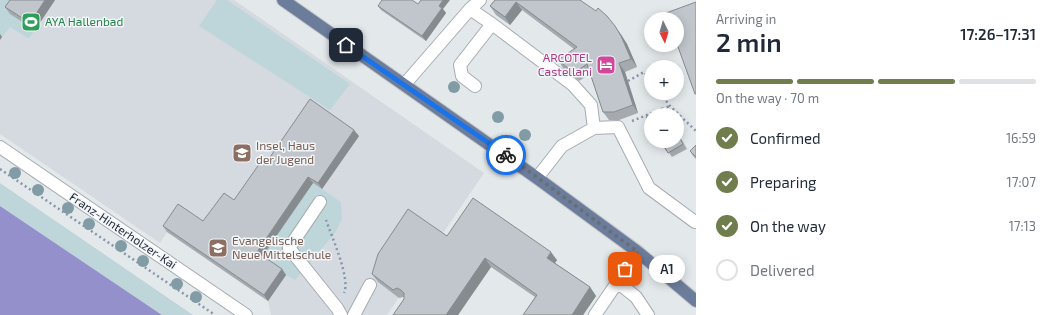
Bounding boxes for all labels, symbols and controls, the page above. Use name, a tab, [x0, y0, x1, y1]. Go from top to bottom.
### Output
sports icon: AYA Hallenbad	[20, 11, 42, 33]
text: Arriving in	[716, 11, 776, 27]
north arrow	[644, 12, 684, 52]
map controls	[644, 12, 684, 148]
place label: AYA Hallenbad	[45, 14, 123, 28]
text: 17:26–17:31	[960, 25, 1036, 43]
text: 2 min	[716, 26, 782, 57]
pin	[329, 28, 363, 62]
icon: home	[335, 34, 357, 56]
place label: ARCOTEL Castellani	[538, 50, 592, 78]
hotel icon: ARCOTEL Castellani	[595, 54, 617, 76]
button: +	[644, 60, 684, 100]
text: On the way · 70 m	[716, 90, 819, 106]
button: −	[644, 108, 684, 148]
icon: check	[716, 127, 738, 149]
text: Confirmed	[750, 129, 821, 147]
text: 16:59	[1006, 130, 1036, 146]
courier	[486, 135, 526, 175]
place label: Insel, Haus der Jugend	[256, 138, 315, 166]
school or university icon: Insel, Haus der Jugend	[231, 142, 253, 164]
icon: bike	[495, 144, 517, 166]
icon: check	[716, 171, 738, 193]
text: Preparing	[750, 173, 816, 191]
text: 17:07	[1007, 174, 1036, 190]
street label: Franz-Hinterholzer-Kai	[67, 189, 180, 271]
icon: check	[716, 215, 738, 237]
text: On the way	[750, 217, 826, 235]
text: 17:13	[1009, 218, 1036, 234]
place label: Evangelische Neue Mittelschule	[232, 233, 331, 261]
school or university icon: Evangelische Neue Mittelschule	[207, 237, 229, 259]
pin	[608, 252, 642, 286]
callout: A1	[649, 255, 685, 283]
icon: bag	[614, 258, 636, 280]
text: A1	[660, 261, 674, 277]
text: Delivered	[750, 261, 815, 279]

